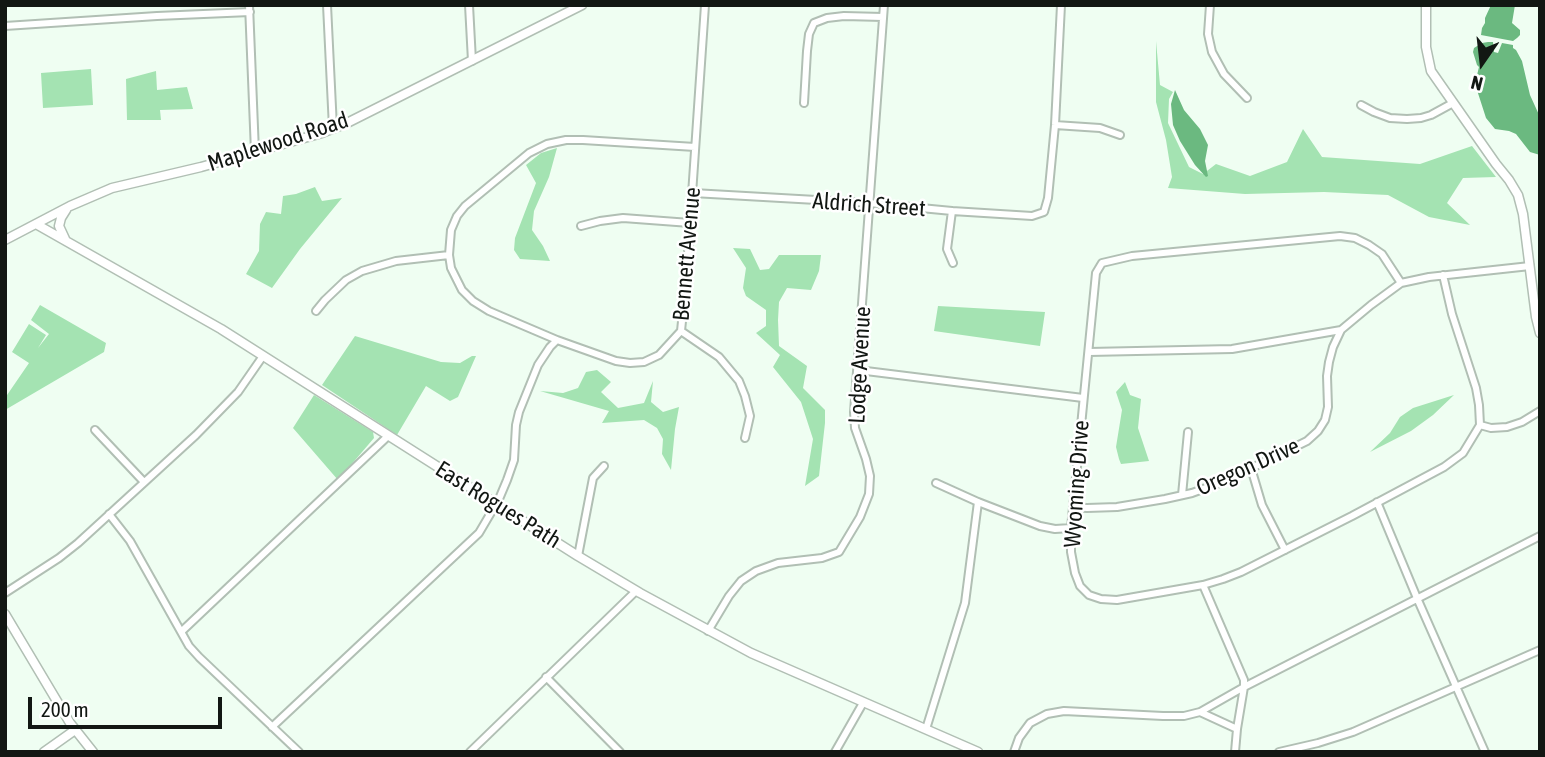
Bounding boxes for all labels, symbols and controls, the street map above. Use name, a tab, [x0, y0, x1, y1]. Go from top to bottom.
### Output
north arrow	[1447, 28, 1517, 98]
text: N	[1469, 71, 1485, 95]
street label: Maplewood Road	[204, 106, 352, 178]
street label: Bennett Avenue	[667, 186, 707, 322]
street label: Aldrich Street	[811, 187, 927, 223]
street label: Lodge Avenue	[843, 306, 877, 424]
street label: Wyoming Drive	[1059, 419, 1095, 549]
street label: Oregon Drive	[1192, 432, 1304, 502]
street label: East Rogues Path	[430, 455, 566, 555]
scale bar	[32, 684, 226, 728]
text: 200 m	[41, 697, 89, 721]

